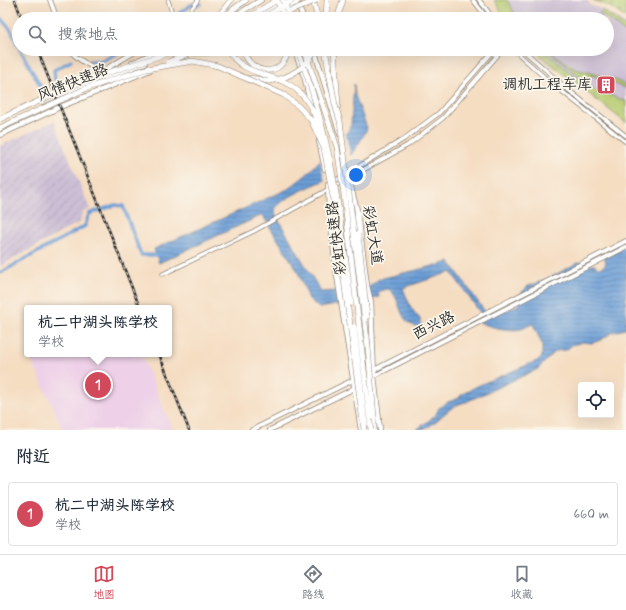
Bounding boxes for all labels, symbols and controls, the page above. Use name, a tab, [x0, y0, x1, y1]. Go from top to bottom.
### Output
search box	[12, 12, 614, 56]
icon: search	[26, 23, 48, 45]
text: 搜索地点	[58, 25, 118, 45]
street label: 风情快速路	[34, 60, 112, 106]
building icon: 调机工程车库	[595, 74, 617, 96]
place label: 调机工程车库	[502, 75, 592, 95]
your location	[346, 165, 366, 185]
street label: 彩虹快速路	[323, 200, 351, 276]
street label: 彩虹大道	[357, 204, 387, 266]
popup	[24, 305, 172, 357]
street label: 西兴路	[409, 307, 459, 345]
text: 杭二中湖头陈学校	[38, 313, 158, 333]
text: 学校	[38, 334, 64, 351]
pin: 1	[85, 370, 111, 400]
map controls	[578, 382, 614, 418]
button: locate	[578, 382, 614, 418]
text: 附近	[16, 446, 50, 468]
text: 杭二中湖头陈学校	[55, 496, 175, 516]
text: 1	[27, 506, 33, 523]
text: 660 m	[573, 506, 609, 523]
text: 学校	[55, 517, 81, 534]
tab: 地图	[93, 563, 115, 602]
tab: 路线	[302, 563, 324, 602]
tab: 收藏	[511, 563, 533, 602]

